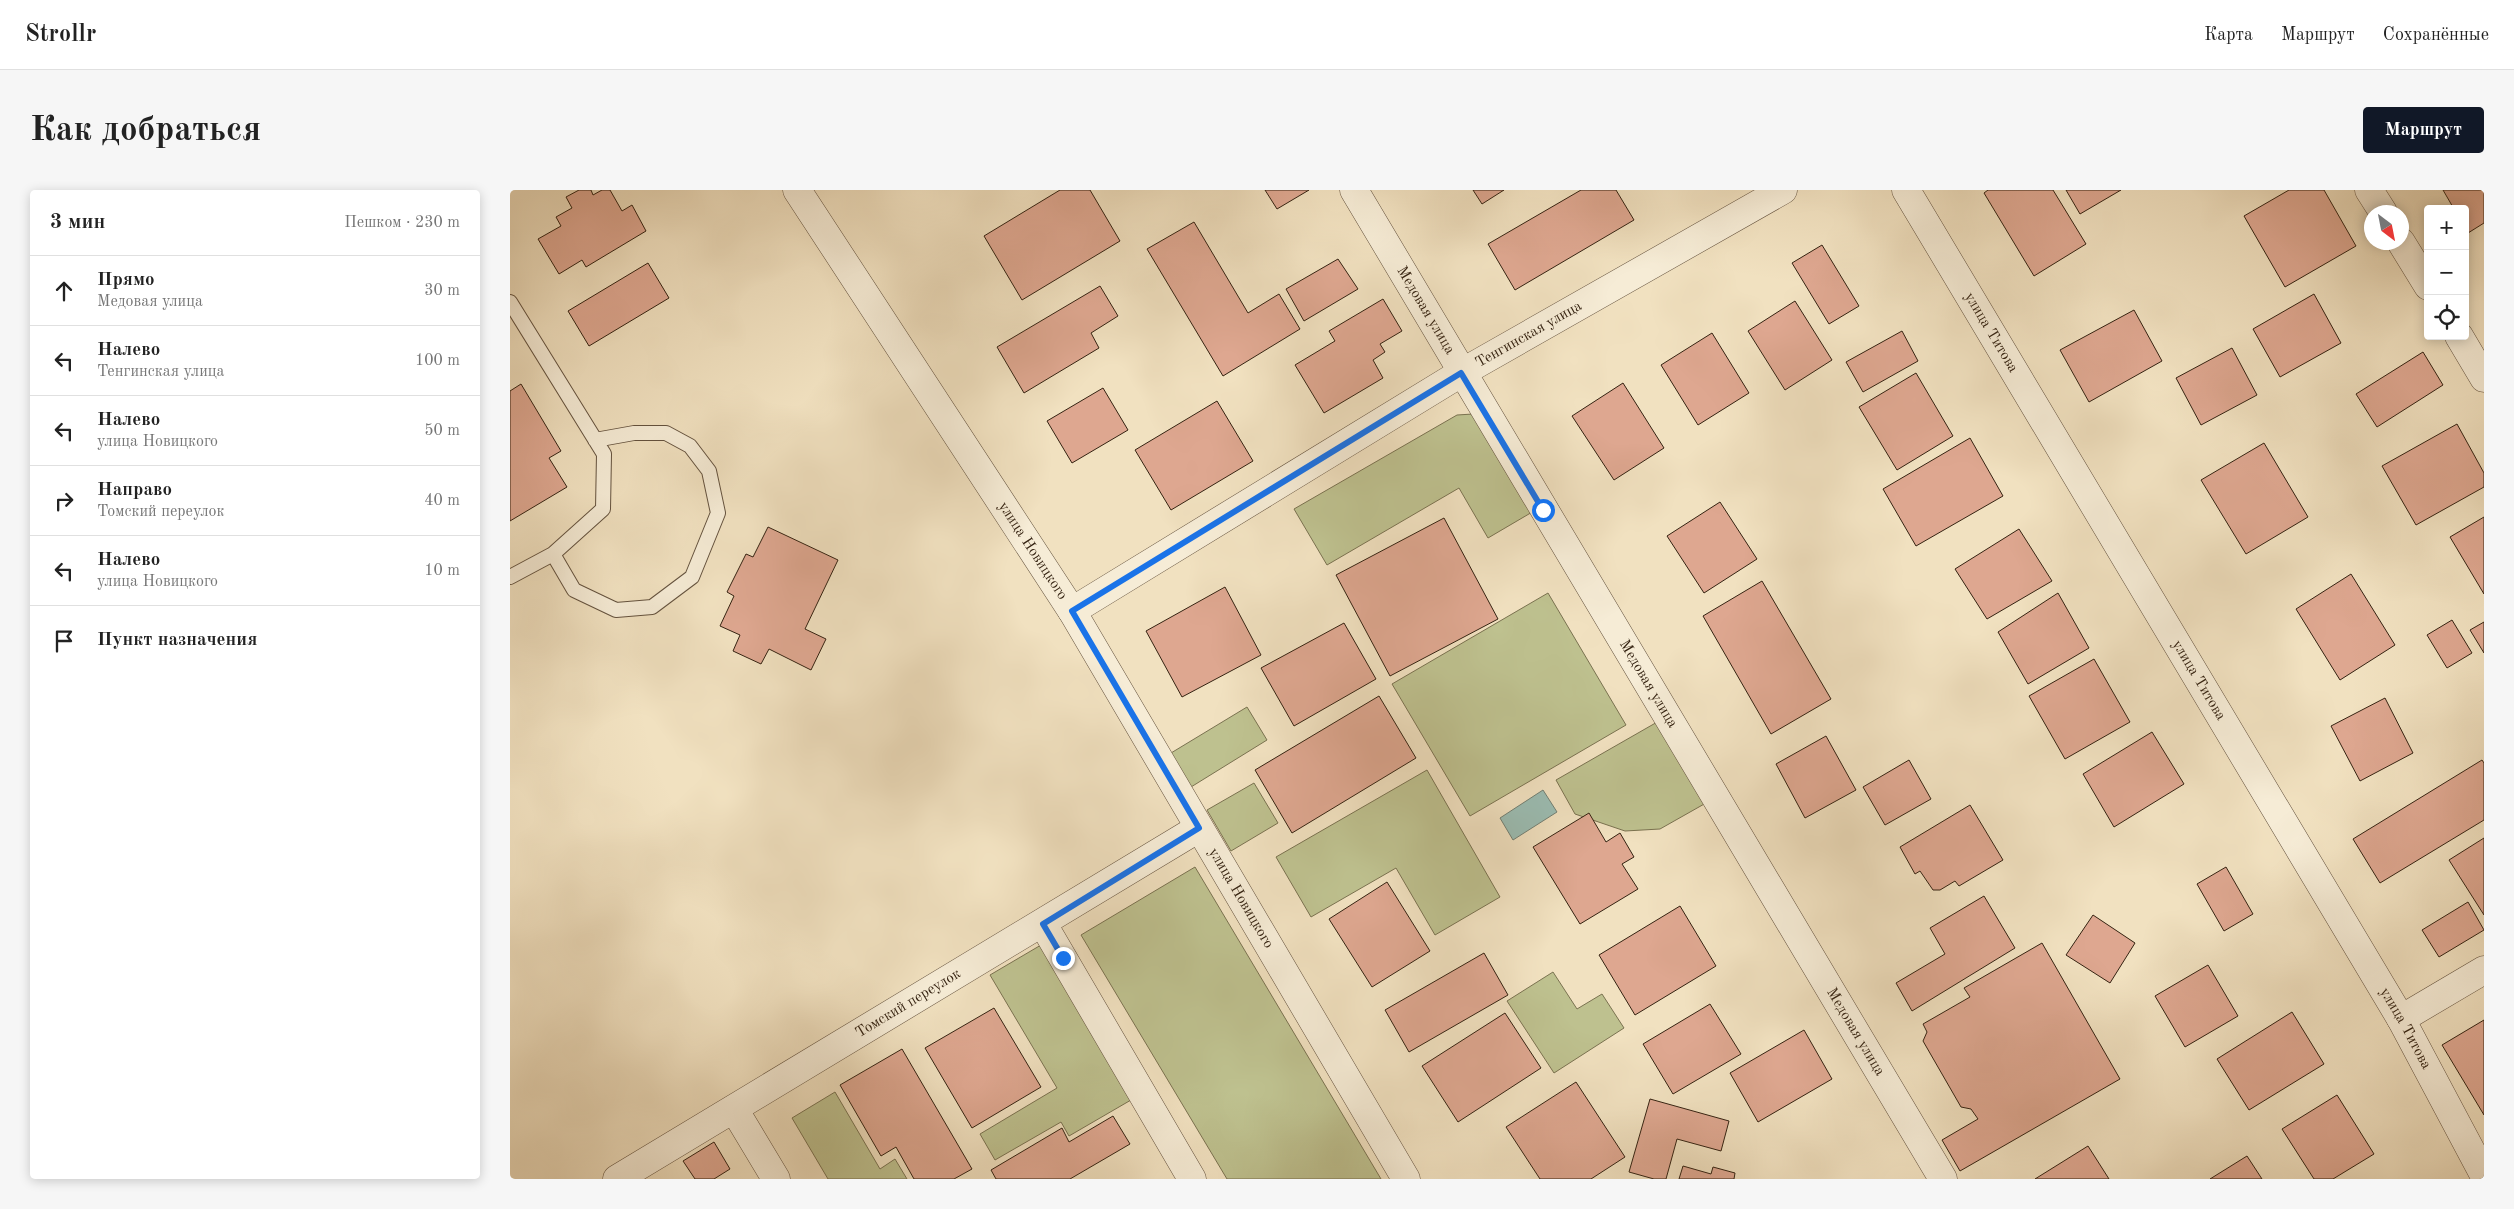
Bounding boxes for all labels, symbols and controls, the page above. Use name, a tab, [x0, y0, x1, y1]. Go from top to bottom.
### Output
text: Strollr	[25, 23, 96, 47]
text: Карта	[2204, 26, 2253, 44]
text: Маршрут	[2281, 26, 2355, 44]
text: Сохранённые	[2383, 26, 2489, 44]
button: Маршрут	[2363, 107, 2484, 153]
text: Как добраться	[30, 113, 261, 148]
north arrow	[2364, 205, 2409, 250]
map controls	[2424, 205, 2469, 340]
button: +	[2424, 205, 2469, 250]
text: 3 мин	[50, 212, 105, 233]
text: Пешком · 230 m	[344, 215, 460, 231]
button: −	[2424, 250, 2469, 295]
street label: Медовая улица	[1394, 264, 1458, 357]
text: Прямо	[97, 271, 155, 290]
icon: ahead	[50, 277, 78, 305]
text: 30 m	[424, 283, 460, 299]
street label: улица Титова	[1961, 290, 2021, 376]
text: Медовая улица	[97, 294, 203, 310]
button: locate	[2424, 295, 2469, 340]
street label: Тенгинская улица	[1473, 298, 1585, 371]
text: Налево	[97, 341, 160, 360]
icon: left	[50, 347, 78, 375]
text: 100 m	[415, 353, 460, 369]
text: Тенгинская улица	[97, 364, 224, 380]
text: Налево	[97, 411, 160, 430]
icon: left	[50, 417, 78, 445]
text: 50 m	[424, 423, 460, 439]
text: улица Новицкого	[97, 434, 218, 450]
text: Направо	[97, 481, 172, 500]
icon: right	[50, 487, 78, 515]
text: 40 m	[424, 493, 460, 509]
street label: улица Новицкого	[995, 499, 1070, 603]
route start	[1532, 499, 1555, 522]
text: Томский переулок	[97, 504, 225, 520]
text: Налево	[97, 551, 160, 570]
icon: left	[50, 557, 78, 585]
text: 10 m	[424, 563, 460, 579]
text: улица Новицкого	[97, 574, 218, 590]
icon: arrive	[50, 627, 78, 655]
text: Пункт назначения	[97, 631, 257, 650]
street label: Медовая улица	[1616, 638, 1680, 731]
street label: улица Титова	[2169, 638, 2229, 723]
street label: улица Новицкого	[1206, 845, 1276, 951]
route end	[1052, 947, 1075, 970]
street label: Томский переулок	[853, 966, 964, 1041]
street label: Медовая улица	[1824, 985, 1888, 1079]
street label: улица Титова	[2377, 985, 2434, 1072]

